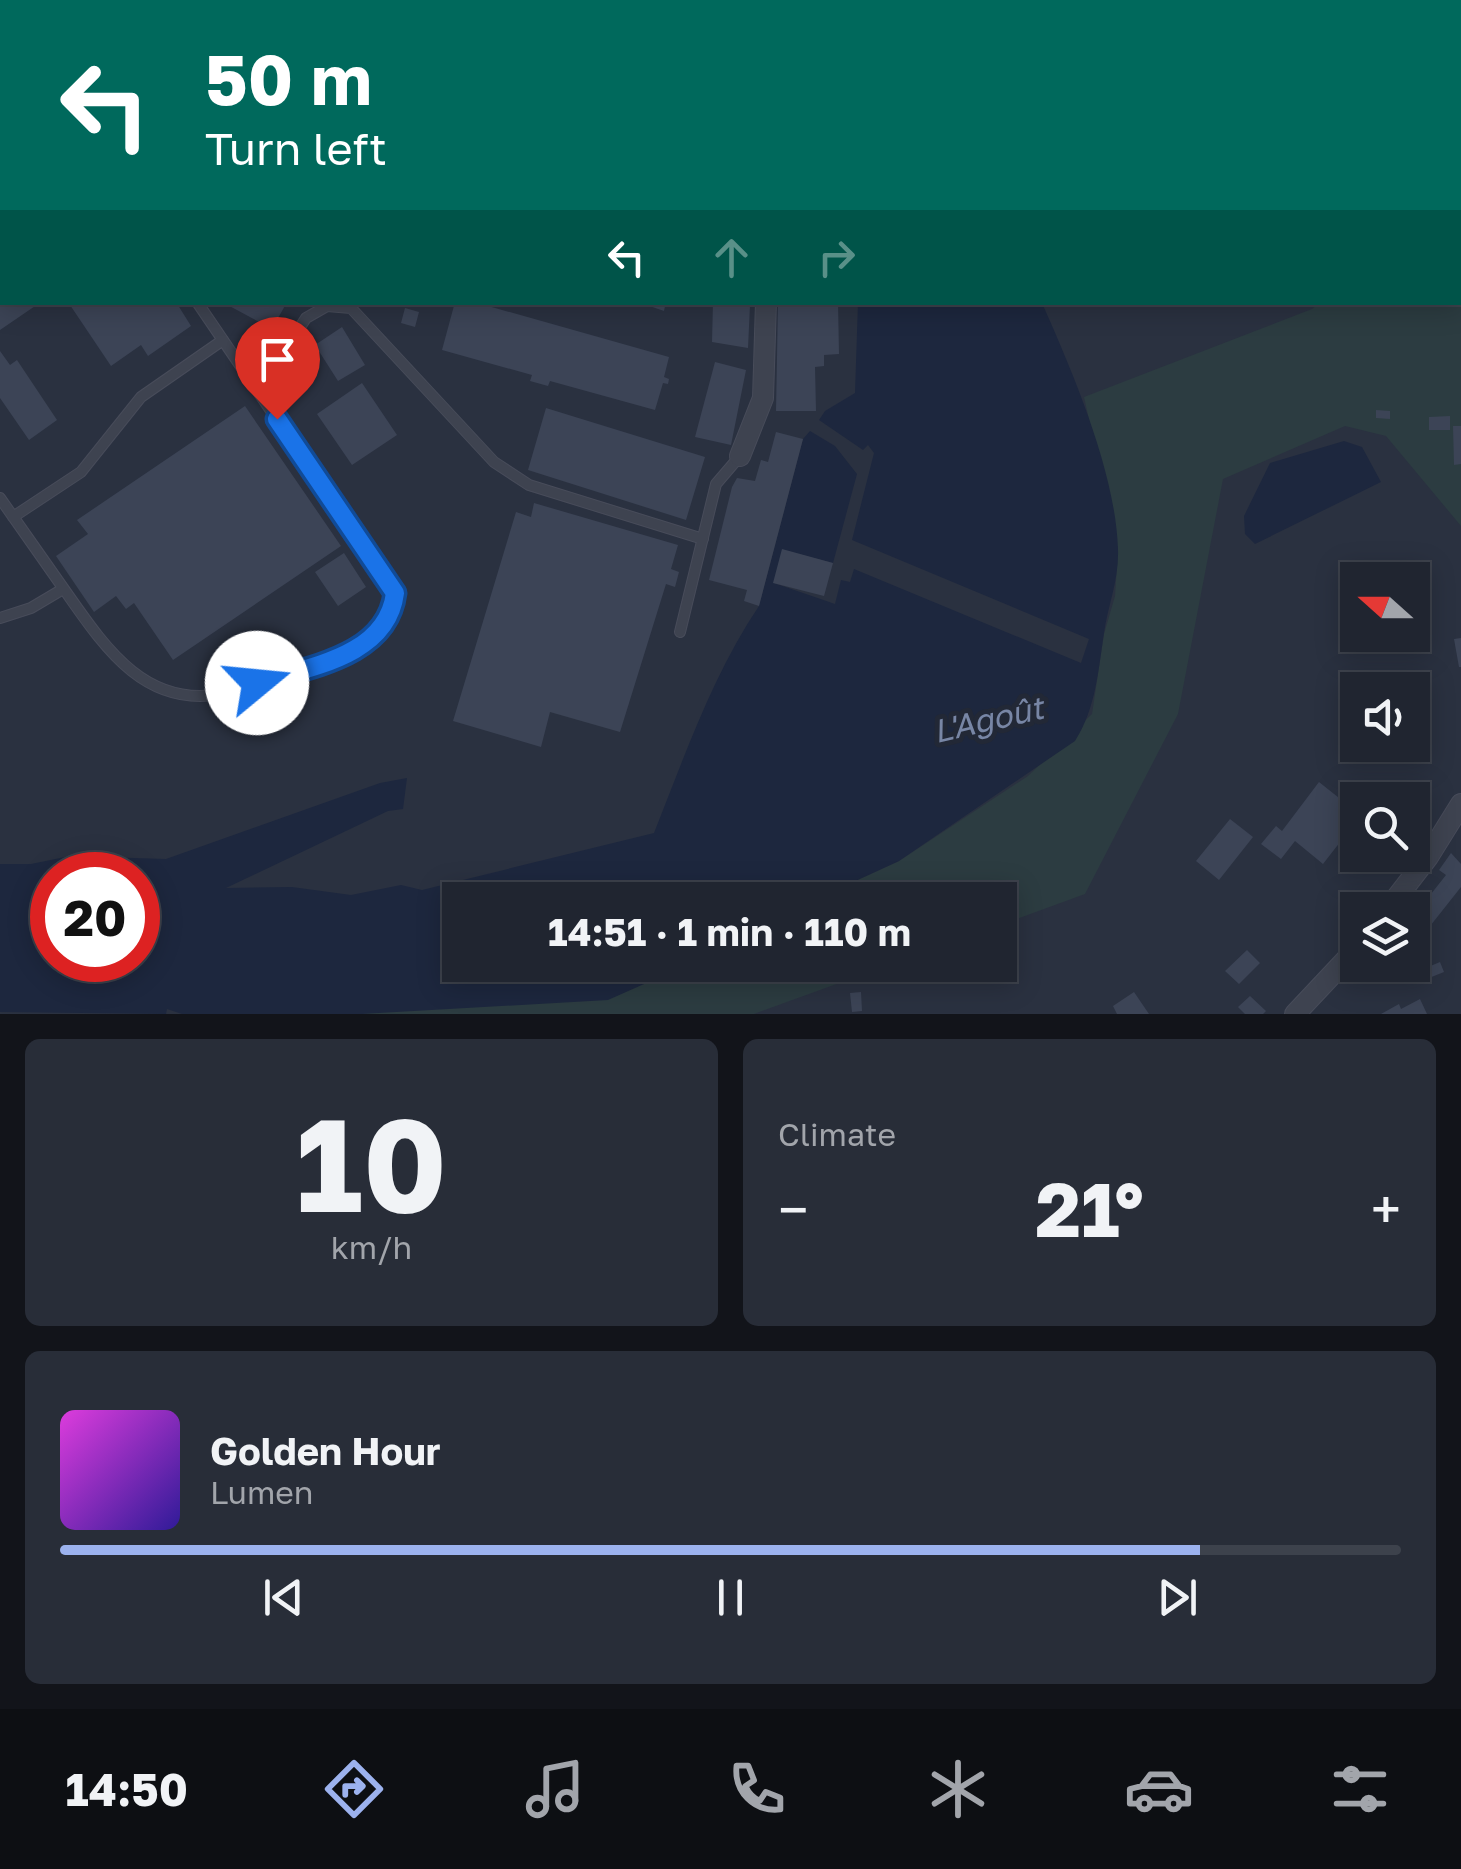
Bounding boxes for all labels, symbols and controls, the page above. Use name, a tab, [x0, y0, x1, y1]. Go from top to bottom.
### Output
text: 50 m	[205, 36, 372, 120]
icon: left	[40, 40, 170, 170]
text: Turn left	[205, 121, 387, 175]
icon: left	[599, 230, 654, 285]
icon: ahead	[704, 230, 759, 285]
icon: right	[809, 230, 864, 285]
pin	[235, 317, 320, 420]
icon: arrive	[250, 332, 305, 387]
north arrow	[1340, 562, 1430, 652]
map controls	[1340, 562, 1430, 982]
position arrow	[205, 631, 309, 735]
button: sound	[1340, 672, 1430, 762]
water label: L'Agoût	[929, 687, 1050, 750]
button: search	[1340, 782, 1430, 872]
speed limit sign: 20	[30, 852, 160, 982]
button: layers	[1340, 892, 1430, 982]
text: 14:51 · 1 min · 110 m	[548, 909, 911, 954]
text: 10	[296, 1085, 447, 1241]
text: Climate	[778, 1115, 896, 1153]
text: 21°	[1035, 1163, 1144, 1254]
text: −	[778, 1176, 808, 1242]
text: +	[1371, 1176, 1401, 1242]
text: km/h	[331, 1228, 412, 1266]
text: Golden Hour	[210, 1428, 441, 1473]
text: Lumen	[210, 1473, 314, 1511]
icon: previous	[256, 1570, 311, 1625]
icon: pause	[703, 1570, 758, 1625]
icon: next	[1150, 1570, 1205, 1625]
icon: directions	[319, 1754, 389, 1824]
icon: music	[520, 1754, 590, 1824]
icon: phone	[722, 1754, 792, 1824]
icon: climate	[923, 1754, 993, 1824]
icon: car	[1124, 1754, 1194, 1824]
icon: filters	[1325, 1754, 1395, 1824]
text: 14:50	[66, 1762, 188, 1816]

